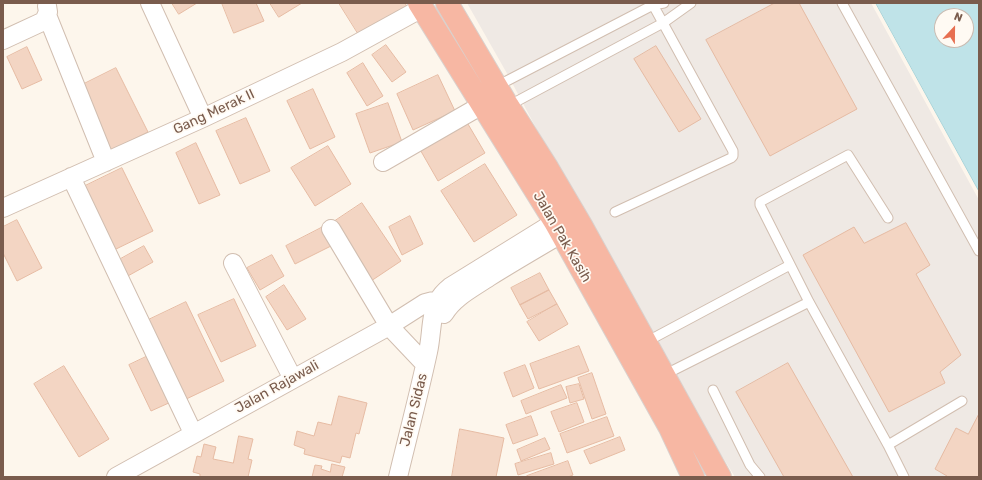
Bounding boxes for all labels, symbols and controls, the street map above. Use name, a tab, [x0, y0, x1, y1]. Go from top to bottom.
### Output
north arrow	[934, 8, 974, 48]
text: N	[952, 10, 964, 25]
street label: Gang Merak II	[171, 86, 257, 138]
street label: Jalan Pak Kasih	[529, 189, 595, 285]
street label: Jalan Rajawali	[232, 357, 322, 417]
street label: Jalan Sidas	[397, 372, 431, 448]

